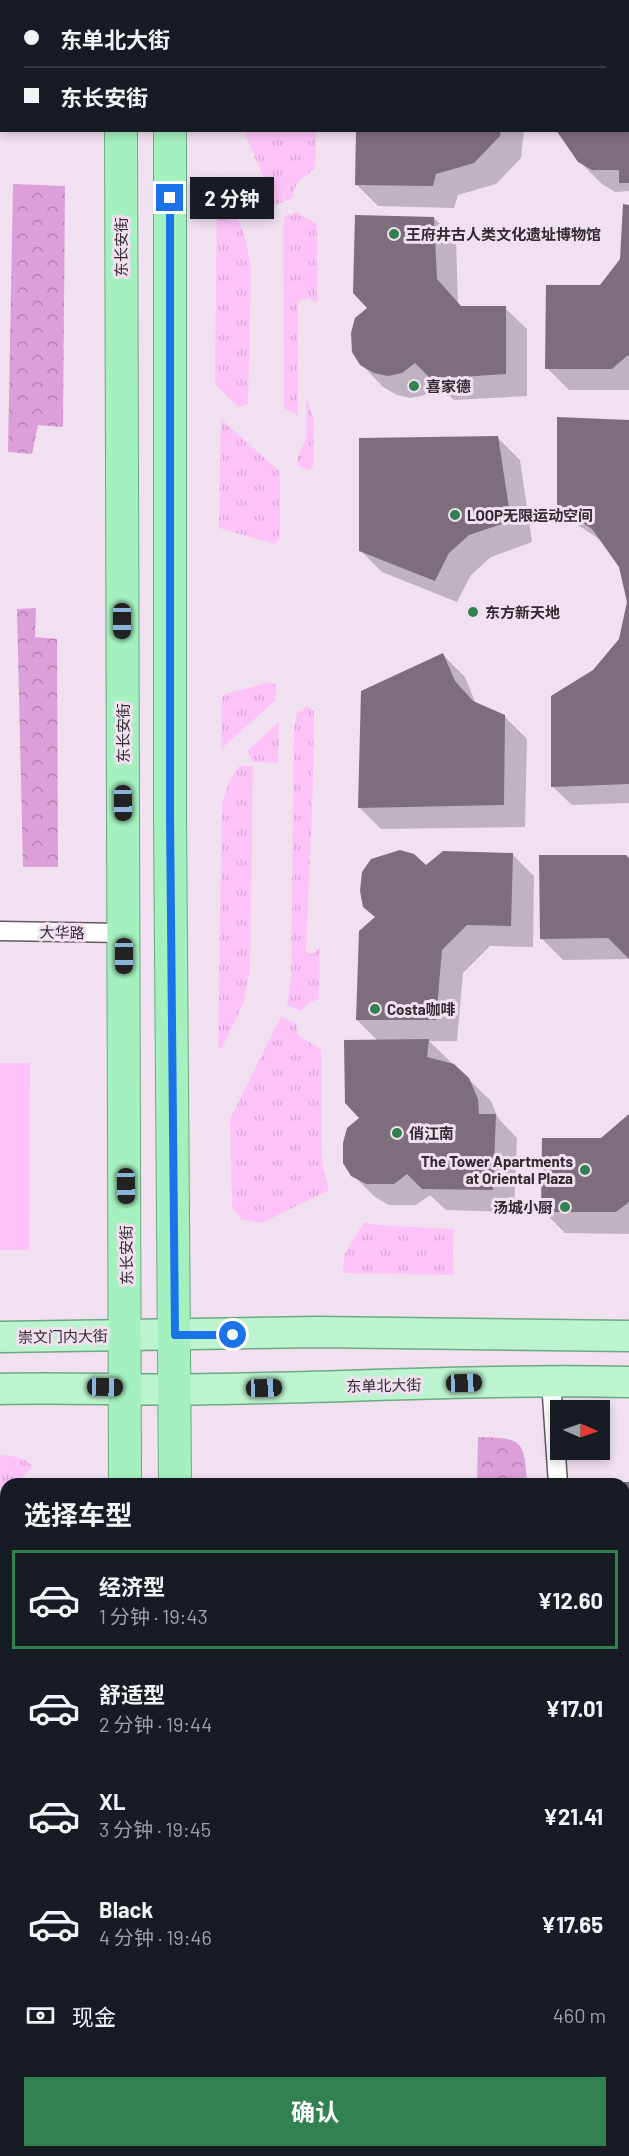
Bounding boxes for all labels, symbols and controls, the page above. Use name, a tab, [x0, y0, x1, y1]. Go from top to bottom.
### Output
text: 东单北大街	[60, 26, 170, 52]
text: 东长安街	[60, 84, 148, 110]
callout: 2 分钟	[191, 177, 275, 219]
route end	[156, 184, 183, 211]
text: 2 分钟	[204, 186, 260, 210]
street label: 东长安街	[112, 217, 130, 277]
place label: 王府井古人类文化遗址博物馆	[406, 225, 601, 243]
marker: 王府井古人类文化遗址博物馆	[387, 227, 401, 241]
place label: 喜家德	[426, 377, 471, 395]
marker: 喜家德	[407, 379, 421, 393]
place label: LOOP无限运动空间	[467, 506, 593, 524]
marker: LOOP无限运动空间	[448, 508, 462, 522]
car	[113, 603, 131, 639]
place label: 东方新天地	[485, 603, 560, 621]
marker: 东方新天地	[466, 605, 480, 619]
street label: 东长安街	[114, 703, 132, 763]
car	[114, 785, 132, 821]
street label: 大华路	[39, 923, 85, 941]
car	[115, 938, 133, 974]
place label: Costa咖啡	[387, 1000, 456, 1018]
marker: Costa咖啡	[368, 1002, 382, 1016]
place label: 俏江南	[409, 1124, 454, 1142]
marker: 俏江南	[390, 1126, 404, 1140]
place label: The Tower Apartments at Oriental Plaza	[421, 1152, 573, 1187]
marker: The Tower Apartments at Oriental Plaza	[578, 1163, 592, 1177]
car	[117, 1168, 135, 1204]
place label: 汤城小厨	[493, 1198, 553, 1216]
marker: 汤城小厨	[558, 1200, 572, 1214]
street label: 东长安街	[116, 1225, 136, 1285]
route start	[219, 1321, 246, 1348]
street label: 崇文门内大街	[18, 1326, 108, 1346]
car	[446, 1373, 482, 1393]
street label: 东单北大街	[346, 1375, 422, 1395]
car	[87, 1378, 123, 1396]
car	[246, 1378, 282, 1398]
north arrow	[550, 1400, 610, 1460]
map controls	[550, 1400, 610, 1460]
text: 选择车型	[24, 1498, 132, 1530]
icon: car	[27, 1573, 81, 1627]
text: 经济型	[99, 1573, 165, 1599]
text: ¥12.60	[538, 1587, 603, 1613]
text: 1 分钟 · 19:43	[99, 1604, 208, 1628]
icon: car	[27, 1681, 81, 1735]
text: 舒适型	[99, 1681, 165, 1707]
text: ¥17.01	[545, 1695, 603, 1721]
text: 2 分钟 · 19:44	[99, 1712, 212, 1736]
text: XL	[99, 1788, 125, 1814]
icon: car	[27, 1789, 81, 1843]
text: ¥21.41	[543, 1803, 603, 1829]
text: 3 分钟 · 19:45	[99, 1817, 211, 1841]
text: Black	[99, 1896, 153, 1922]
icon: car	[27, 1897, 81, 1951]
text: ¥17.65	[541, 1911, 603, 1937]
text: 4 分钟 · 19:46	[99, 1925, 212, 1949]
icon: cash	[24, 1999, 57, 2032]
text: 现金	[72, 2003, 116, 2029]
text: 460 m	[553, 2003, 606, 2027]
button: 确认	[24, 2077, 606, 2146]

